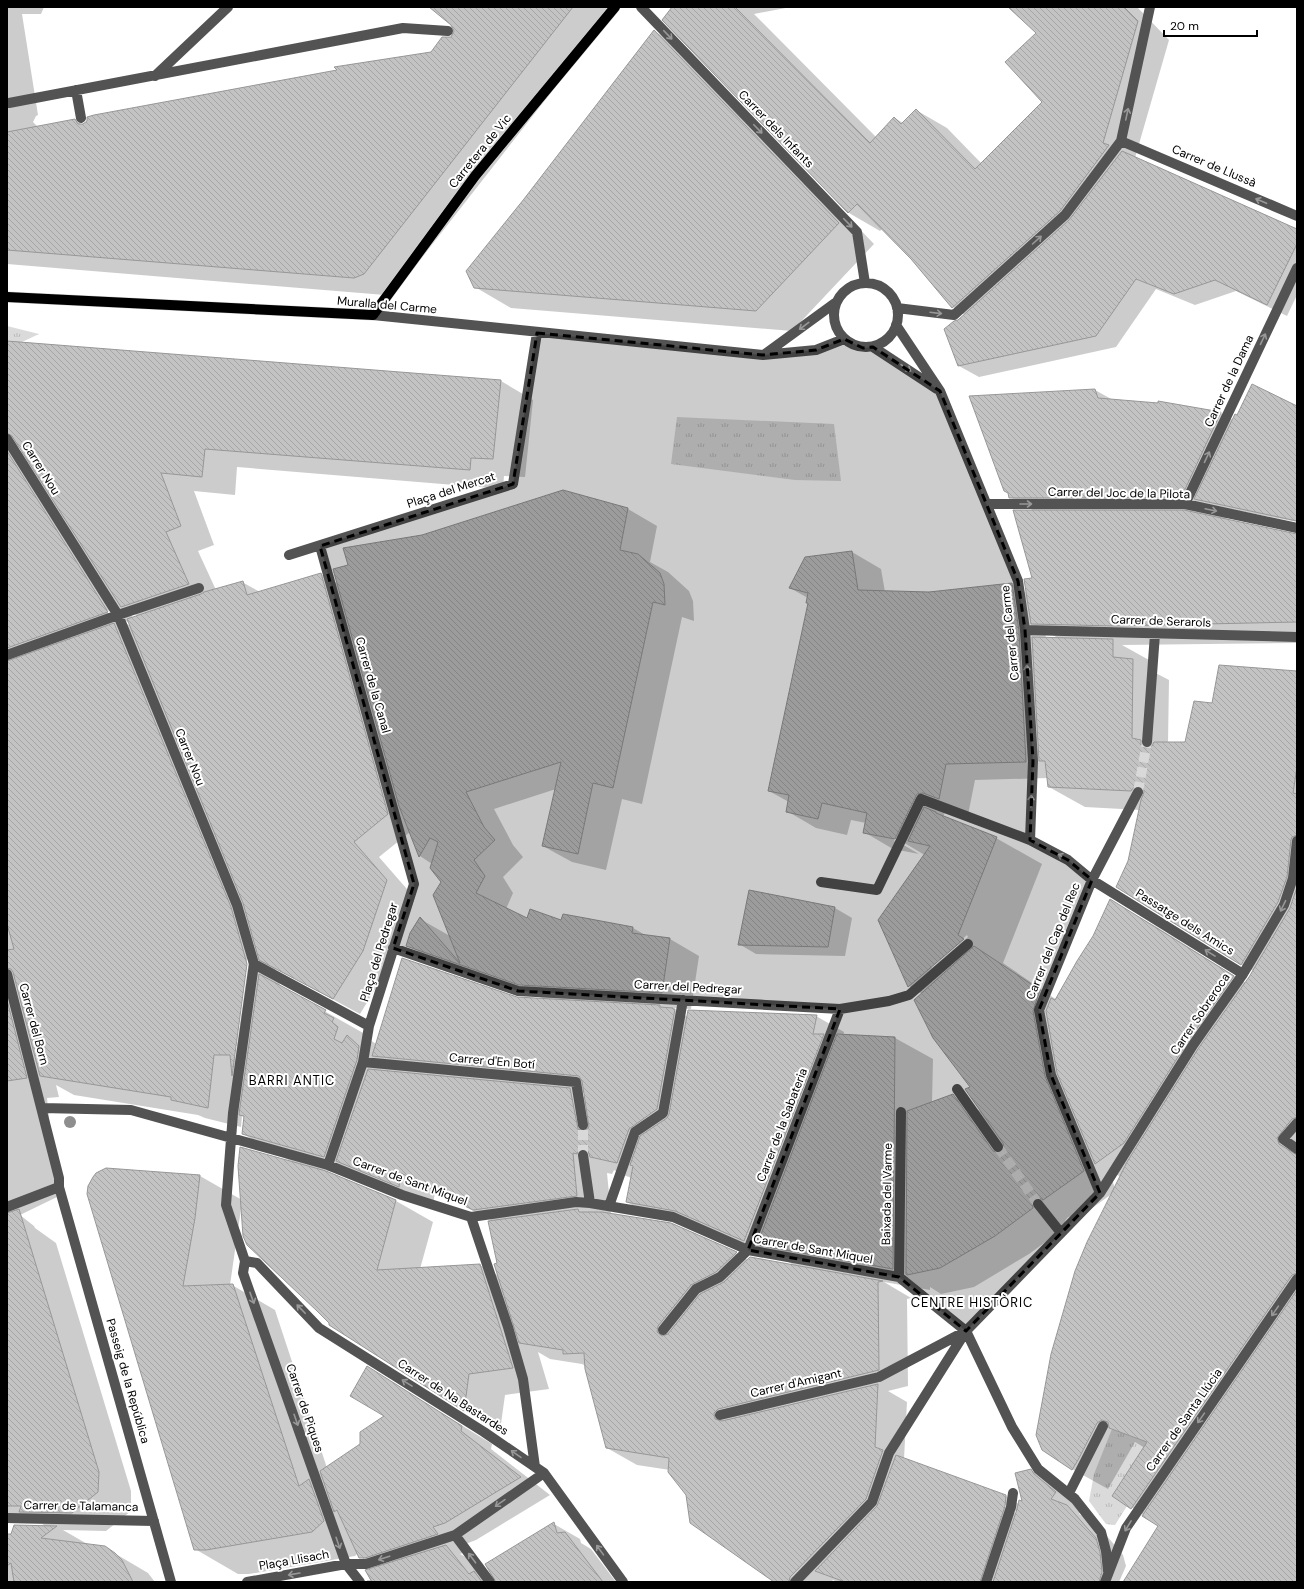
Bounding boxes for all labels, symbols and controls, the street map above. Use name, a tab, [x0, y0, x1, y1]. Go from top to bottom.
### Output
scale bar	[1164, 12, 1257, 38]
text: 20 m	[1170, 18, 1199, 34]
one-way arrow	[663, 30, 673, 40]
street label: Carrer dels Infants	[735, 87, 817, 171]
one-way arrow	[1123, 108, 1131, 121]
street label: Carretera de Vic	[445, 110, 515, 191]
one-way arrow	[753, 124, 763, 134]
street label: Carrer de Llussà	[1169, 141, 1259, 191]
one-way arrow	[1256, 197, 1268, 204]
one-way arrow	[843, 218, 853, 228]
one-way arrow	[1032, 236, 1042, 245]
street label: Muralla del Carme	[336, 293, 438, 317]
one-way arrow	[929, 309, 942, 317]
one-way arrow	[799, 322, 810, 330]
street label: Carrer de la Dama	[1201, 332, 1257, 430]
one-way arrow	[1260, 334, 1267, 346]
one-way arrow	[900, 364, 911, 372]
street label: Carrer Nou	[18, 438, 64, 498]
one-way arrow	[1204, 451, 1211, 463]
street label: Plaça del Mercat	[405, 468, 497, 512]
street label: Carrer del Joc de la Pilota	[1048, 484, 1190, 502]
one-way arrow	[1019, 500, 1032, 508]
one-way arrow	[1205, 506, 1218, 514]
street label: Carrer del Carme	[997, 584, 1023, 681]
street label: Carrer de Serarols	[1110, 611, 1212, 631]
street label: Carrer de la Canal	[352, 635, 394, 735]
one-way arrow	[1024, 665, 1031, 678]
street label: Carrer Nou	[171, 726, 209, 788]
one-way arrow	[1028, 795, 1035, 808]
one-way arrow	[1057, 853, 1069, 860]
street label: Carrer del Cap del Rec	[1022, 880, 1084, 1002]
street label: Passatge dels Amics	[1133, 885, 1237, 959]
one-way arrow	[1279, 899, 1286, 911]
street label: Plaça del Pedregar	[356, 900, 402, 1003]
one-way arrow	[1205, 949, 1216, 957]
street label: Carrer Sobreroca	[1167, 970, 1233, 1058]
street label: Carrer del Pedregar	[634, 976, 743, 998]
street label: Carrer del Born	[15, 981, 53, 1067]
street label: Carrer d'En Botí	[448, 1049, 536, 1073]
street label: Carrer de la Sabateria	[753, 1066, 811, 1184]
district label: BARRI ANTIC	[249, 1072, 335, 1089]
street label: Baixada del Varme	[878, 1142, 896, 1245]
street label: Carrer de Sant Miquel	[350, 1153, 470, 1209]
street label: Carrer de Sant Miquel	[752, 1231, 874, 1267]
one-way arrow	[248, 1292, 256, 1304]
district label: CENTRE HISTÒRIC	[911, 1294, 1033, 1311]
one-way arrow	[296, 1304, 305, 1314]
one-way arrow	[1271, 1306, 1279, 1317]
street label: Passeig de la República	[103, 1317, 153, 1445]
street label: Carrer de Na Bastardes	[395, 1355, 511, 1439]
street label: Carrer de Piques	[282, 1361, 328, 1455]
street label: Carrer d'Amigant	[749, 1365, 844, 1401]
street label: Carrer de Santa Llúcia	[1142, 1365, 1226, 1475]
one-way arrow	[402, 1379, 413, 1387]
one-way arrow	[1197, 1413, 1205, 1424]
one-way arrow	[292, 1414, 300, 1426]
one-way arrow	[511, 1450, 522, 1458]
street label: Carrer de Talamanca	[23, 1497, 139, 1515]
one-way arrow	[495, 1499, 506, 1507]
one-way arrow	[1123, 1520, 1131, 1532]
one-way arrow	[335, 1537, 343, 1549]
one-way arrow	[596, 1545, 605, 1556]
street label: Plaça Llisach	[258, 1546, 330, 1574]
one-way arrow	[468, 1553, 477, 1564]
one-way arrow	[378, 1555, 391, 1562]
one-way arrow	[287, 1570, 300, 1578]

